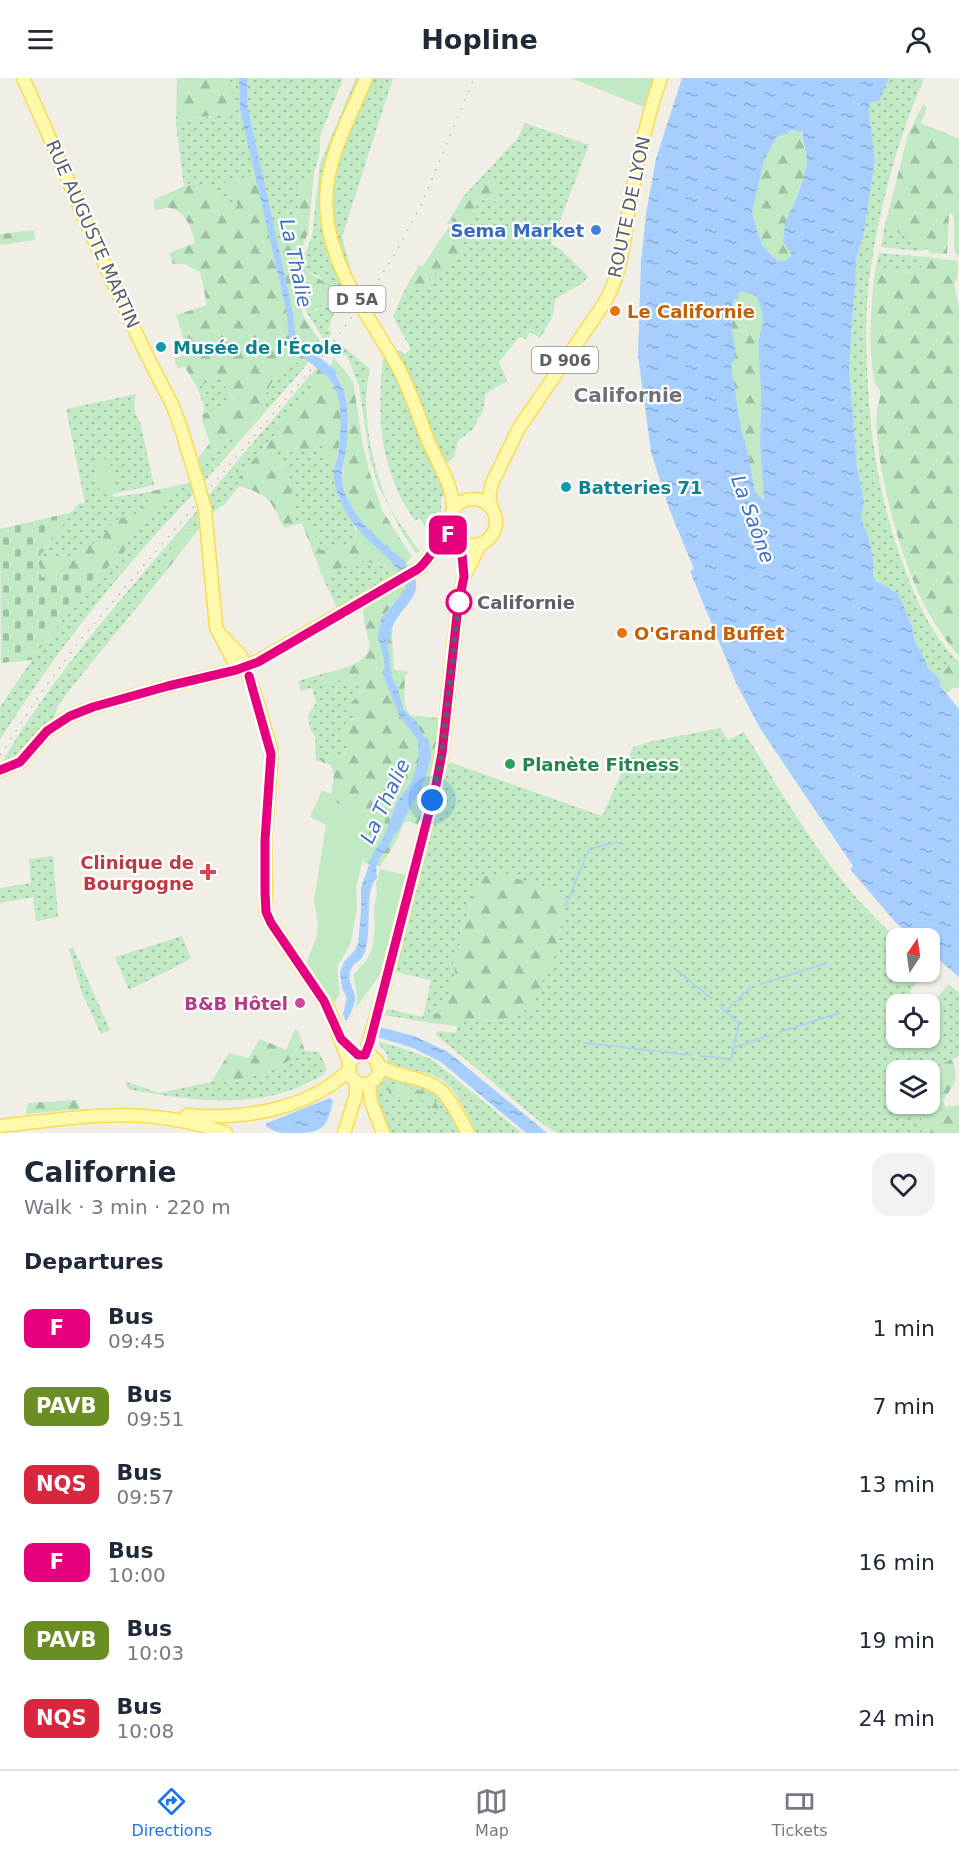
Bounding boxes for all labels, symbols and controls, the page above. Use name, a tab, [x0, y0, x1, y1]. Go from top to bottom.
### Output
icon: menu	[24, 23, 57, 56]
icon: person	[902, 23, 935, 56]
text: Hopline	[421, 24, 538, 55]
street label: ROUTE DE LYON	[604, 134, 654, 280]
street label: RUE AUGUSTE MARTIN	[42, 137, 144, 331]
water label: La Thalie	[275, 216, 317, 310]
place label: Sema Market	[450, 220, 584, 241]
marker: Sema Market	[589, 223, 603, 237]
road number: D 5A	[328, 286, 386, 312]
place label: Le Californie	[627, 301, 755, 322]
marker: Le Californie	[608, 304, 622, 318]
place label: Musée de l'École	[173, 337, 342, 358]
marker: Musée de l'École	[154, 340, 168, 354]
road number: D 906	[532, 347, 598, 373]
district label: Californie	[574, 383, 682, 407]
water label: La Saône	[726, 472, 780, 566]
place label: Batteries 71	[578, 477, 703, 498]
marker: Batteries 71	[559, 480, 573, 494]
line badge: F	[428, 516, 468, 554]
text: F	[441, 523, 455, 547]
marker: Californie	[446, 589, 472, 615]
place label: Californie	[477, 592, 575, 613]
place label: O'Grand Buffet	[634, 623, 785, 644]
marker: O'Grand Buffet	[615, 626, 629, 640]
place label: Planète Fitness	[522, 754, 679, 775]
water label: La Thalie	[355, 755, 415, 847]
marker: Planète Fitness	[503, 757, 517, 771]
your location	[417, 785, 447, 815]
place label: Clinique de Bourgogne	[80, 852, 194, 894]
marker: Clinique de Bourgogne	[199, 863, 217, 881]
north arrow	[886, 928, 940, 982]
map controls	[886, 928, 940, 1114]
place label: B&B Hôtel	[184, 993, 288, 1014]
button: locate	[886, 994, 940, 1048]
marker: B&B Hôtel	[293, 996, 307, 1010]
button: layers	[886, 1060, 940, 1114]
button: heart	[872, 1153, 935, 1216]
text: Californie	[24, 1156, 176, 1189]
text: Walk · 3 min · 220 m	[24, 1195, 231, 1219]
text: Departures	[24, 1249, 164, 1274]
text: Bus	[108, 1304, 154, 1329]
text: F	[50, 1316, 64, 1340]
text: 1 min	[873, 1316, 935, 1341]
text: 09:45	[108, 1329, 166, 1353]
text: Bus	[127, 1382, 172, 1407]
text: PAVB	[36, 1394, 97, 1418]
text: 7 min	[873, 1394, 935, 1419]
text: 09:51	[127, 1407, 184, 1431]
text: Bus	[117, 1460, 162, 1485]
text: NQS	[36, 1472, 87, 1496]
text: 13 min	[859, 1472, 935, 1497]
text: 09:57	[117, 1485, 174, 1509]
text: Bus	[108, 1538, 154, 1563]
text: F	[50, 1550, 64, 1574]
text: 16 min	[859, 1550, 935, 1575]
text: 10:00	[108, 1563, 166, 1587]
text: Bus	[127, 1616, 172, 1641]
text: PAVB	[36, 1628, 97, 1652]
text: 19 min	[859, 1628, 935, 1653]
text: 10:03	[127, 1641, 184, 1665]
text: Bus	[117, 1694, 162, 1719]
text: NQS	[36, 1706, 87, 1730]
text: 24 min	[859, 1706, 935, 1731]
text: 10:08	[117, 1719, 174, 1743]
tab: Directions	[131, 1785, 212, 1840]
tab: Map	[475, 1785, 509, 1840]
tab: Tickets	[772, 1785, 827, 1840]

